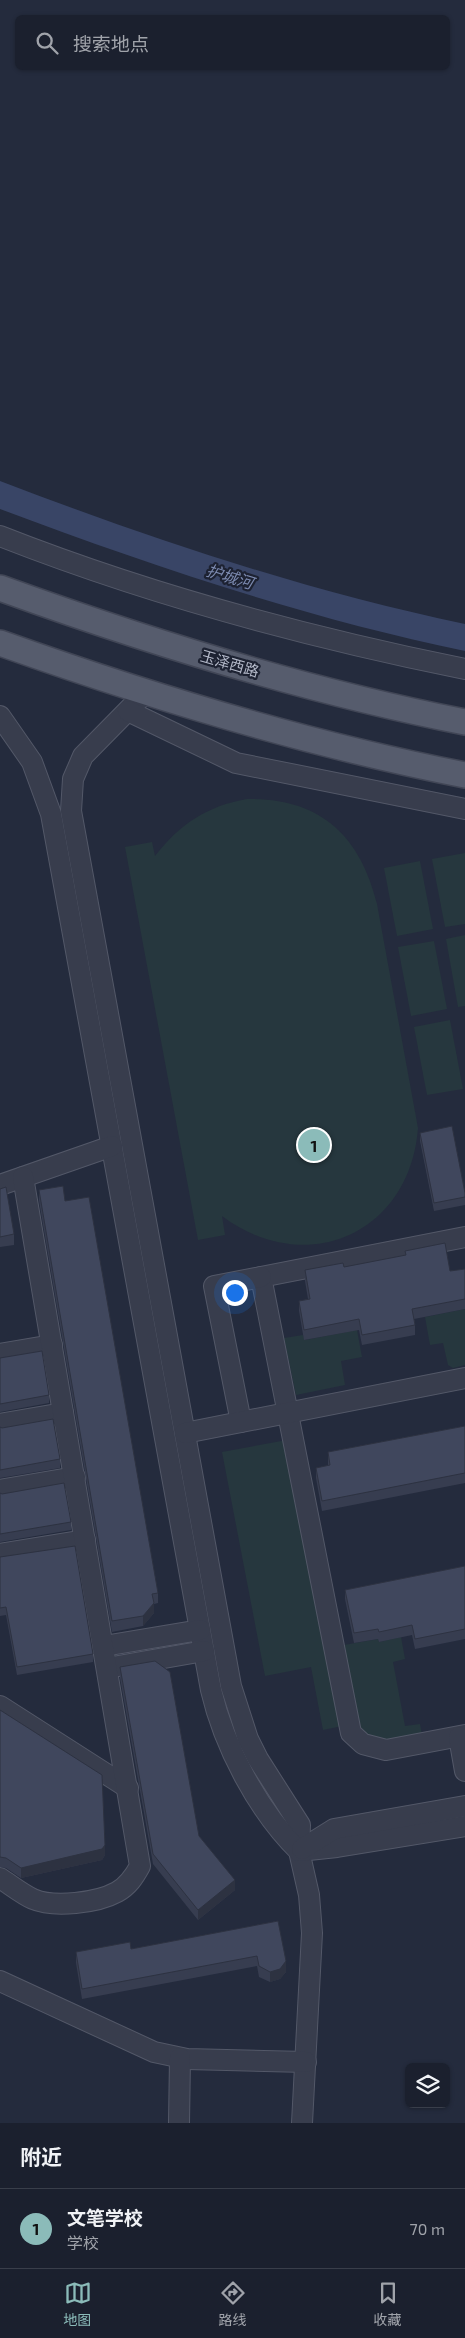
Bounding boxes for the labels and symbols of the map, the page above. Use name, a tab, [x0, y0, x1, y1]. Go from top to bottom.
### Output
water label: 护城河	[204, 560, 259, 593]
street label: 玉泽西路	[199, 646, 261, 680]
pin: 1	[298, 1126, 330, 1164]
your location	[222, 1280, 248, 1306]

